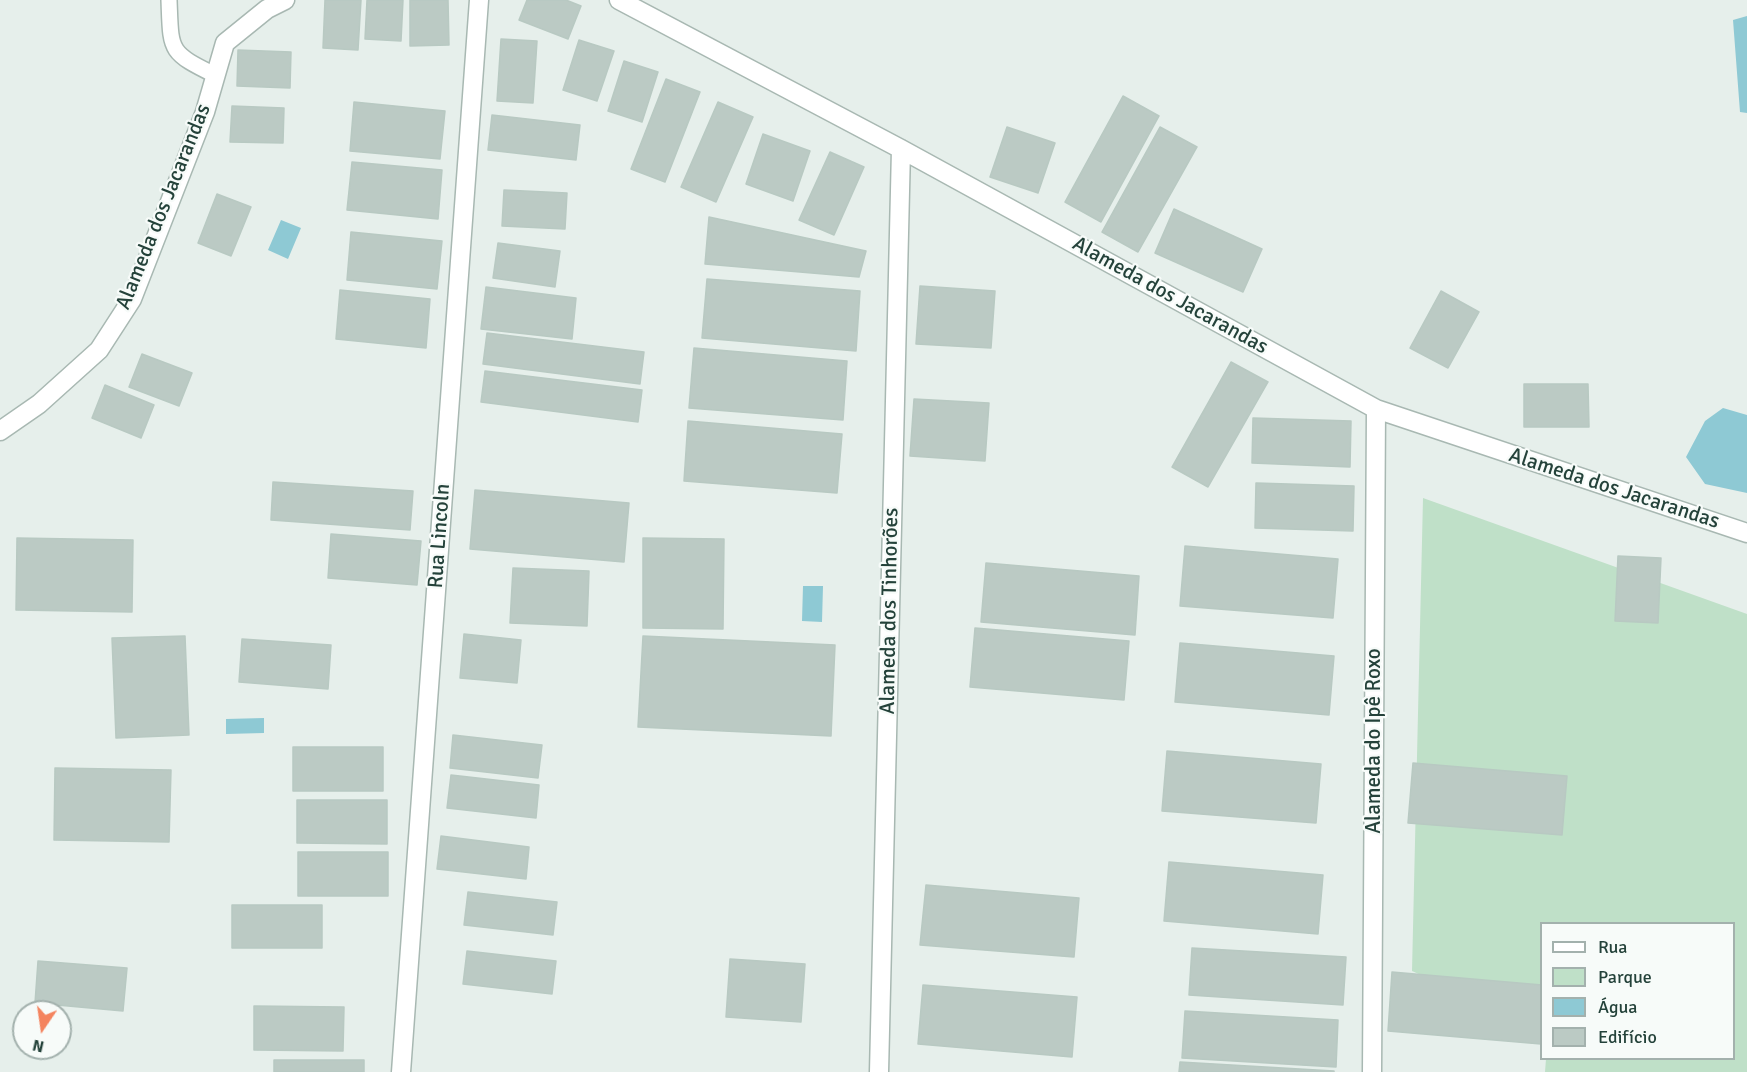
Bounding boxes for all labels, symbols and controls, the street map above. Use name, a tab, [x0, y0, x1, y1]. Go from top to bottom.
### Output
street label: Alameda dos Jacarandas	[111, 100, 217, 314]
street label: Alameda dos Jacarandas	[1068, 232, 1272, 360]
street label: Alameda dos Jacarandas	[1506, 443, 1722, 535]
street label: Rua Lincoln	[424, 483, 456, 589]
street label: Alameda dos Tinhorões	[876, 507, 904, 715]
street label: Alameda do Ipê Roxo	[1361, 648, 1387, 834]
legend	[1540, 922, 1735, 1060]
text: Rua	[1598, 936, 1627, 958]
text: Parque	[1598, 966, 1652, 988]
text: Água	[1598, 996, 1637, 1018]
north arrow	[12, 1000, 72, 1060]
text: Edifício	[1598, 1026, 1657, 1048]
text: N	[31, 1035, 46, 1057]

